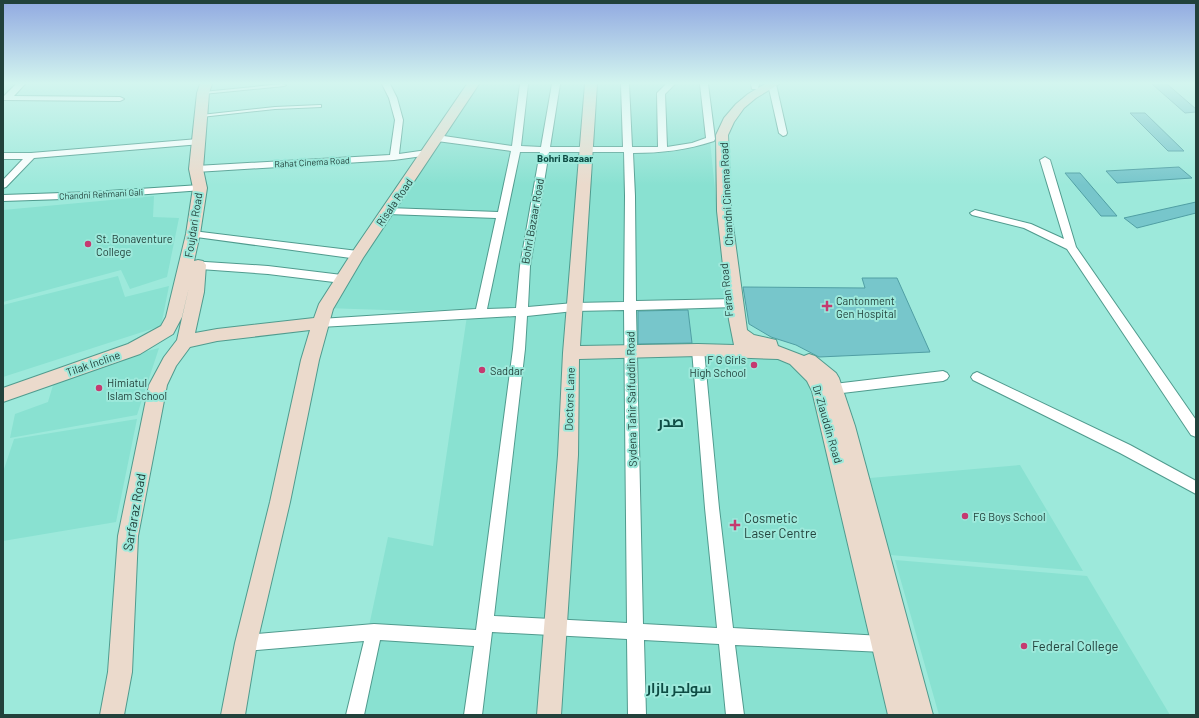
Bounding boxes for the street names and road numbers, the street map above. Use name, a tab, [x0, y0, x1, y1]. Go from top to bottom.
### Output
street label: Chandni Cinema Road	[717, 142, 735, 246]
street label: Rahat Cinema Road	[274, 155, 350, 169]
street label: Risala Road	[373, 176, 415, 228]
street label: Bohri Bazaar Road	[518, 177, 546, 265]
street label: Chandni Rehmani Gali	[59, 186, 143, 202]
street label: Foujdari Road	[181, 192, 205, 258]
street label: Faran Road	[717, 263, 735, 317]
street label: Sydena Tahir Saifuddin Road	[623, 331, 639, 467]
street label: Tilak Incline	[64, 348, 122, 378]
street label: Doctors Lane	[561, 367, 577, 431]
street label: Dr Ziauddin Road	[811, 383, 845, 465]
street label: Sarfaraz Road	[119, 472, 149, 552]

